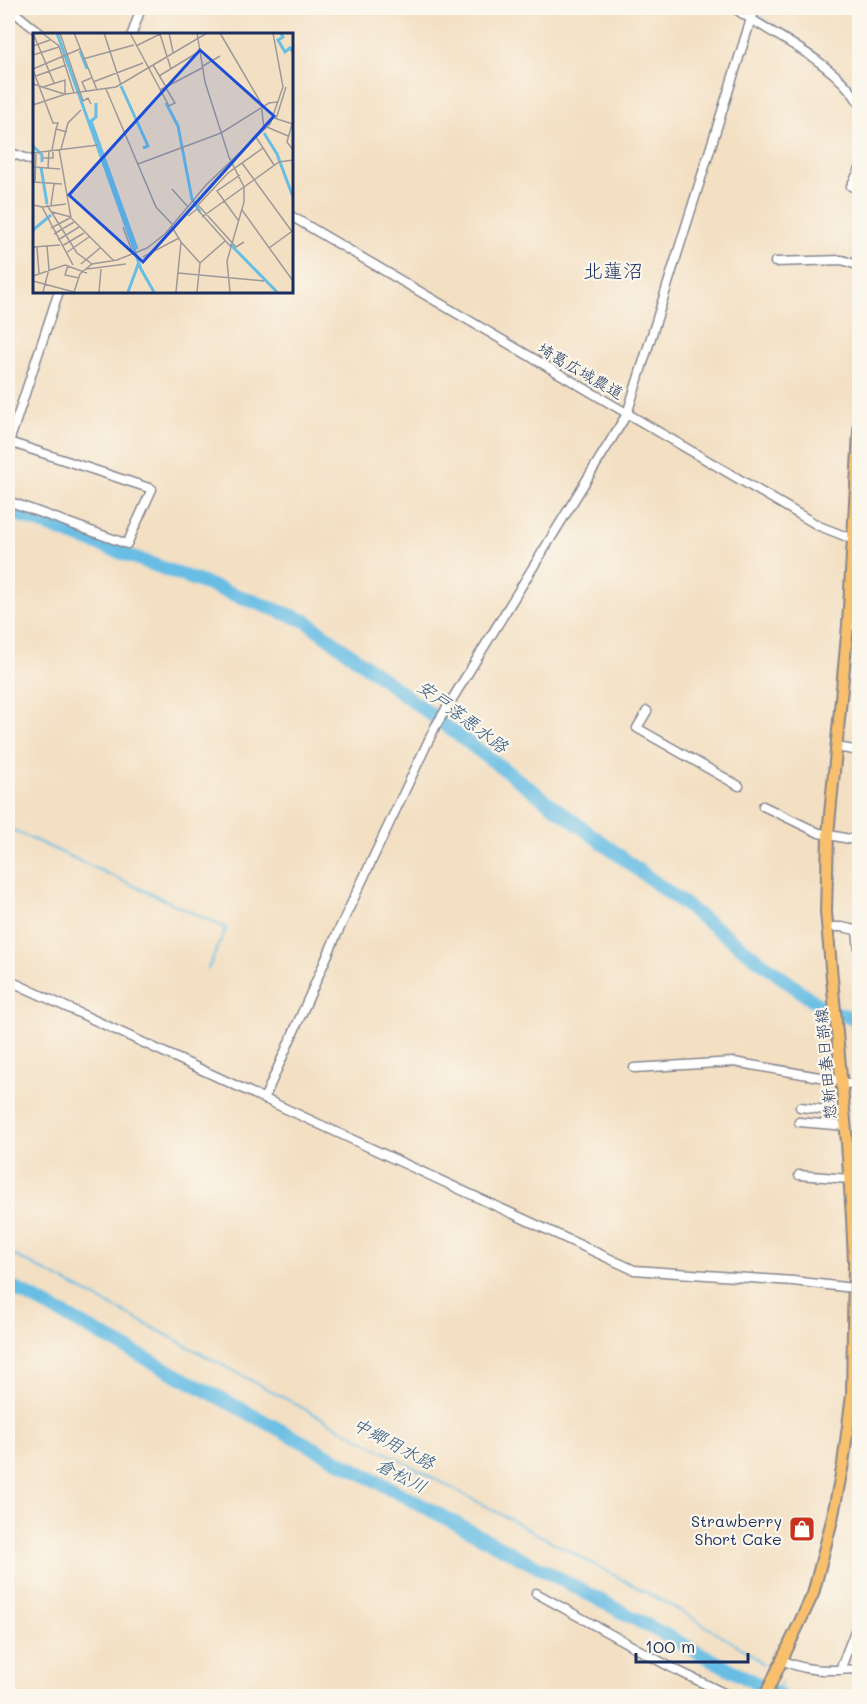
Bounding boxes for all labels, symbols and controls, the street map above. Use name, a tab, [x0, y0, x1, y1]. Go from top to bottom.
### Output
inset map	[33, 33, 292, 292]
district label: 北蓮沼	[583, 257, 643, 283]
street label: 埼葛広域農道	[534, 337, 628, 403]
water label: 安戸落悪水路	[413, 674, 514, 759]
street label: 惣新田春日部線	[810, 1007, 840, 1121]
water label: 中郷用水路	[349, 1411, 440, 1475]
water label: 倉松川	[373, 1452, 431, 1498]
place label: Strawberry Short Cake	[691, 1510, 782, 1549]
shop icon: Strawberry Short Cake	[787, 1514, 817, 1544]
scale bar	[636, 1626, 748, 1664]
text: 100 m	[645, 1634, 695, 1658]

